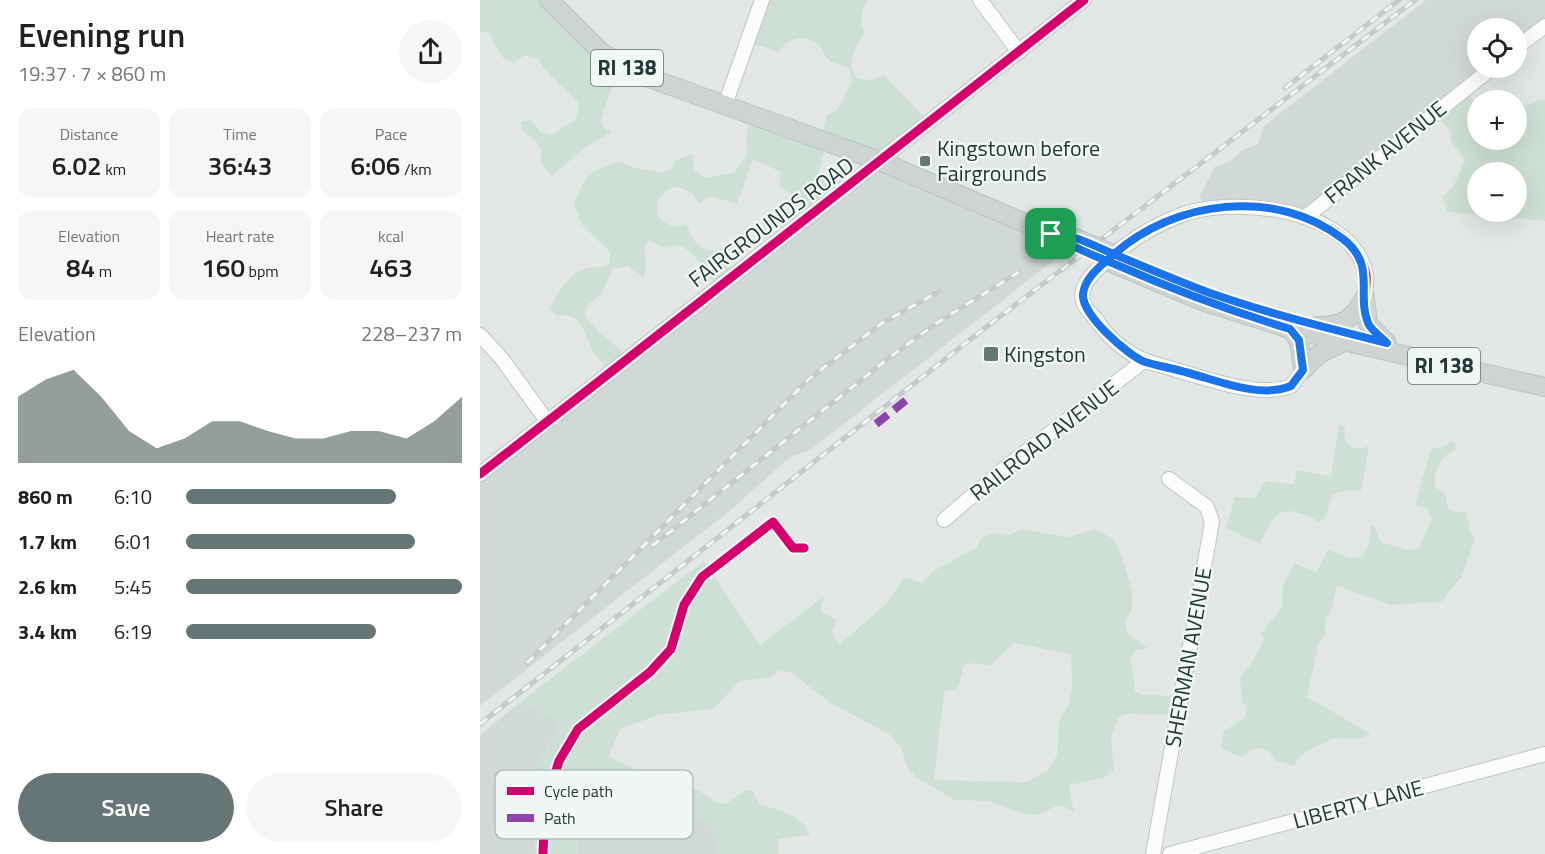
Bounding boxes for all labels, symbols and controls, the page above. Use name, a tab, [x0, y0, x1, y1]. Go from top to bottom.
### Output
text: Evening run	[18, 10, 185, 60]
map controls	[1467, 18, 1527, 222]
button: locate	[1467, 18, 1527, 78]
button: share	[399, 20, 462, 83]
road number: RI 138	[591, 50, 663, 86]
text: 19:37 · 7 × 860 m	[18, 58, 166, 89]
button: +	[1467, 90, 1527, 150]
street label: FRANK AVENUE	[1316, 92, 1454, 212]
text: Distance	[60, 122, 118, 146]
text: Time	[223, 122, 257, 146]
text: Pace	[375, 122, 407, 146]
place label: Kingstown before Fairgrounds	[937, 131, 1100, 190]
text: 6.02	[52, 146, 102, 185]
text: 36:43	[208, 146, 272, 185]
text: 6:06	[350, 146, 400, 185]
street label: FAIRGROUNDS ROAD	[681, 148, 861, 296]
marker: Kingstown before Fairgrounds	[918, 154, 932, 168]
text: km	[102, 157, 126, 181]
text: /km	[400, 157, 432, 181]
button: −	[1467, 162, 1527, 222]
pin	[1025, 208, 1076, 259]
icon: arrive	[1034, 217, 1067, 250]
text: Elevation	[58, 224, 120, 248]
text: Heart rate	[206, 224, 274, 248]
text: kcal	[378, 224, 404, 248]
text: 84	[66, 248, 95, 287]
text: 160	[201, 248, 245, 287]
text: 463	[369, 248, 413, 287]
text: m	[95, 259, 112, 283]
text: bpm	[245, 259, 279, 283]
text: Elevation	[18, 318, 96, 349]
text: 228–237 m	[361, 318, 462, 349]
place label: Kingston	[1004, 337, 1086, 371]
marker: Kingston	[982, 345, 1000, 363]
road number: RI 138	[1408, 348, 1480, 384]
street label: RAILROAD AVENUE	[962, 371, 1126, 509]
text: 860 m	[18, 481, 73, 512]
text: 6:10	[114, 481, 152, 512]
text: 1.7 km	[18, 526, 77, 557]
text: 6:01	[114, 526, 152, 557]
street label: SHERMAN AVENUE	[1155, 564, 1221, 750]
text: 2.6 km	[18, 571, 77, 602]
text: 5:45	[114, 571, 152, 602]
text: 3.4 km	[18, 616, 77, 647]
text: 6:19	[114, 616, 152, 647]
legend	[495, 770, 693, 839]
street label: LIBERTY LANE	[1289, 770, 1427, 838]
button: Save	[18, 773, 234, 842]
button: Share	[246, 773, 462, 842]
text: Cycle path	[544, 779, 613, 803]
text: Path	[544, 806, 576, 830]

